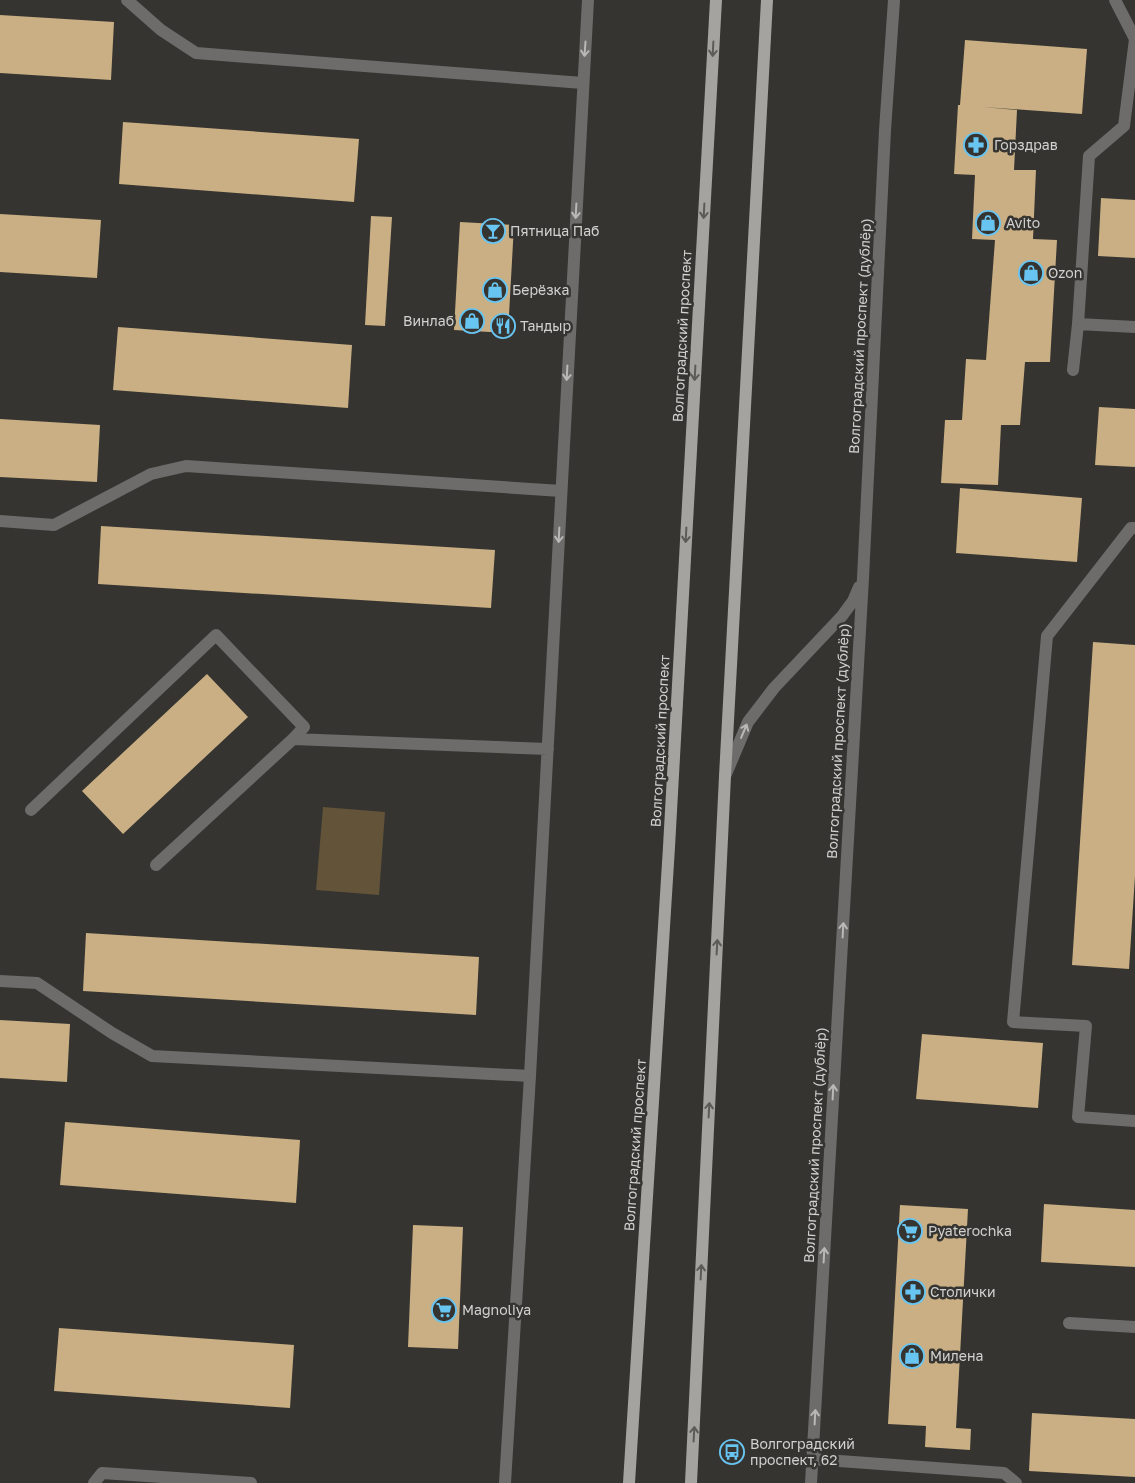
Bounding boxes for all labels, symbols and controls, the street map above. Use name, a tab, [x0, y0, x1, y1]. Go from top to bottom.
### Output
one-way arrow	[580, 40, 589, 56]
one-way arrow	[708, 40, 717, 56]
pharmacy icon: Горздрав	[963, 132, 989, 158]
place label: Горздрав	[994, 136, 1058, 153]
one-way arrow	[699, 202, 709, 219]
one-way arrow	[571, 203, 580, 219]
shop icon: Avito	[975, 210, 1001, 236]
place label: Avito	[1006, 214, 1040, 231]
bar icon: Пятница Паб	[480, 218, 506, 244]
street label: Волгоградский проспект (дублёр)	[845, 218, 874, 454]
place label: Пятница Паб	[510, 222, 599, 239]
street label: Волгоградский проспект	[668, 249, 695, 423]
shop icon: Ozon	[1018, 260, 1044, 286]
place label: Ozon	[1048, 264, 1082, 281]
shop icon: Берёзка	[482, 277, 508, 303]
place label: Берёзка	[512, 281, 569, 298]
shop icon: Винлаб	[459, 308, 485, 334]
place label: Винлаб	[403, 312, 454, 329]
restaurant icon: Тандыр	[490, 313, 516, 339]
place label: Тандыр	[520, 317, 571, 334]
one-way arrow	[563, 365, 572, 381]
one-way arrow	[691, 365, 700, 381]
one-way arrow	[554, 527, 563, 543]
one-way arrow	[682, 527, 691, 543]
street label: Волгоградский проспект (дублёр)	[823, 623, 852, 859]
street label: Волгоградский проспект	[646, 654, 673, 828]
one-way arrow	[739, 724, 749, 739]
one-way arrow	[838, 922, 847, 938]
one-way arrow	[712, 940, 721, 956]
street label: Волгоградский проспект (дублёр)	[800, 1027, 829, 1263]
street label: Волгоградский проспект	[620, 1058, 649, 1232]
one-way arrow	[829, 1085, 838, 1101]
one-way arrow	[704, 1102, 713, 1118]
supermarket icon: Pyaterochka	[897, 1218, 923, 1244]
place label: Pyaterochka	[928, 1222, 1012, 1239]
one-way arrow	[820, 1247, 829, 1263]
one-way arrow	[697, 1264, 706, 1280]
pharmacy icon: Столички	[900, 1279, 926, 1305]
place label: Столички	[930, 1283, 996, 1300]
supermarket icon: Magnoliya	[431, 1297, 457, 1323]
place label: Magnoliya	[462, 1301, 531, 1318]
shop icon: Милена	[899, 1343, 925, 1369]
place label: Милена	[930, 1347, 983, 1364]
one-way arrow	[810, 1409, 819, 1425]
one-way arrow	[689, 1427, 698, 1443]
place label: Волгоградский проспект, 62	[750, 1435, 855, 1468]
bus stop icon: Волгоградский проспект, 62	[719, 1439, 745, 1465]

